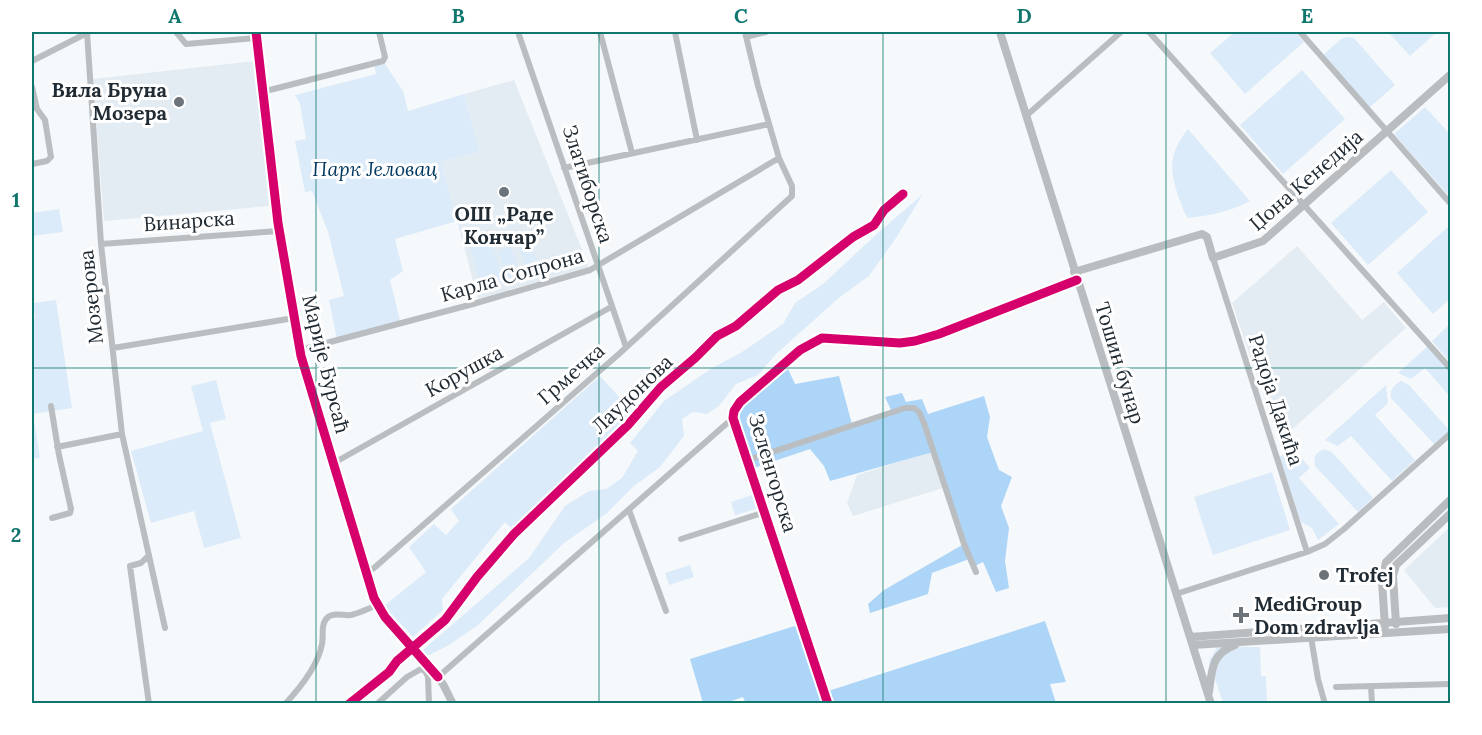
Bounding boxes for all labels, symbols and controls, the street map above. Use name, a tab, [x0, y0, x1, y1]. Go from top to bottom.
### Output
text: A	[168, 3, 182, 28]
text: B	[451, 3, 465, 28]
text: C	[734, 3, 748, 28]
text: D	[1016, 3, 1032, 28]
text: E	[1301, 3, 1313, 28]
place label: Вила Бруна Мозера	[52, 77, 168, 125]
marker: Вила Бруна Мозера	[172, 95, 186, 109]
street label: Златиборска	[558, 121, 619, 246]
street label: Џона Кенедија	[1244, 124, 1367, 236]
park label: Парк Јеловац	[312, 156, 438, 181]
marker: ОШ „Раде Кончар”	[497, 185, 511, 199]
text: 1	[12, 187, 20, 212]
place label: ОШ „Раде Кончар”	[455, 201, 554, 249]
street label: Винарска	[143, 205, 235, 236]
street label: Карла Сопрона	[437, 242, 586, 307]
street label: Мозерова	[73, 249, 108, 345]
street label: Марије Бурсаћ	[297, 292, 356, 436]
street label: Тошин бунар	[1090, 299, 1151, 427]
street label: Радоја Дакића	[1243, 331, 1309, 469]
street label: Грмечка	[532, 338, 609, 410]
street label: Корушка	[420, 339, 507, 402]
street label: Лаудонова	[586, 349, 677, 438]
street label: Зеленгорска	[744, 411, 803, 535]
text: 2	[11, 522, 21, 547]
place label: Trofej	[1336, 562, 1394, 587]
marker: Trofej	[1317, 568, 1331, 582]
place label: MediGroup Dom zdravlja	[1254, 591, 1380, 639]
marker: MediGroup Dom zdravlja	[1232, 606, 1250, 624]

